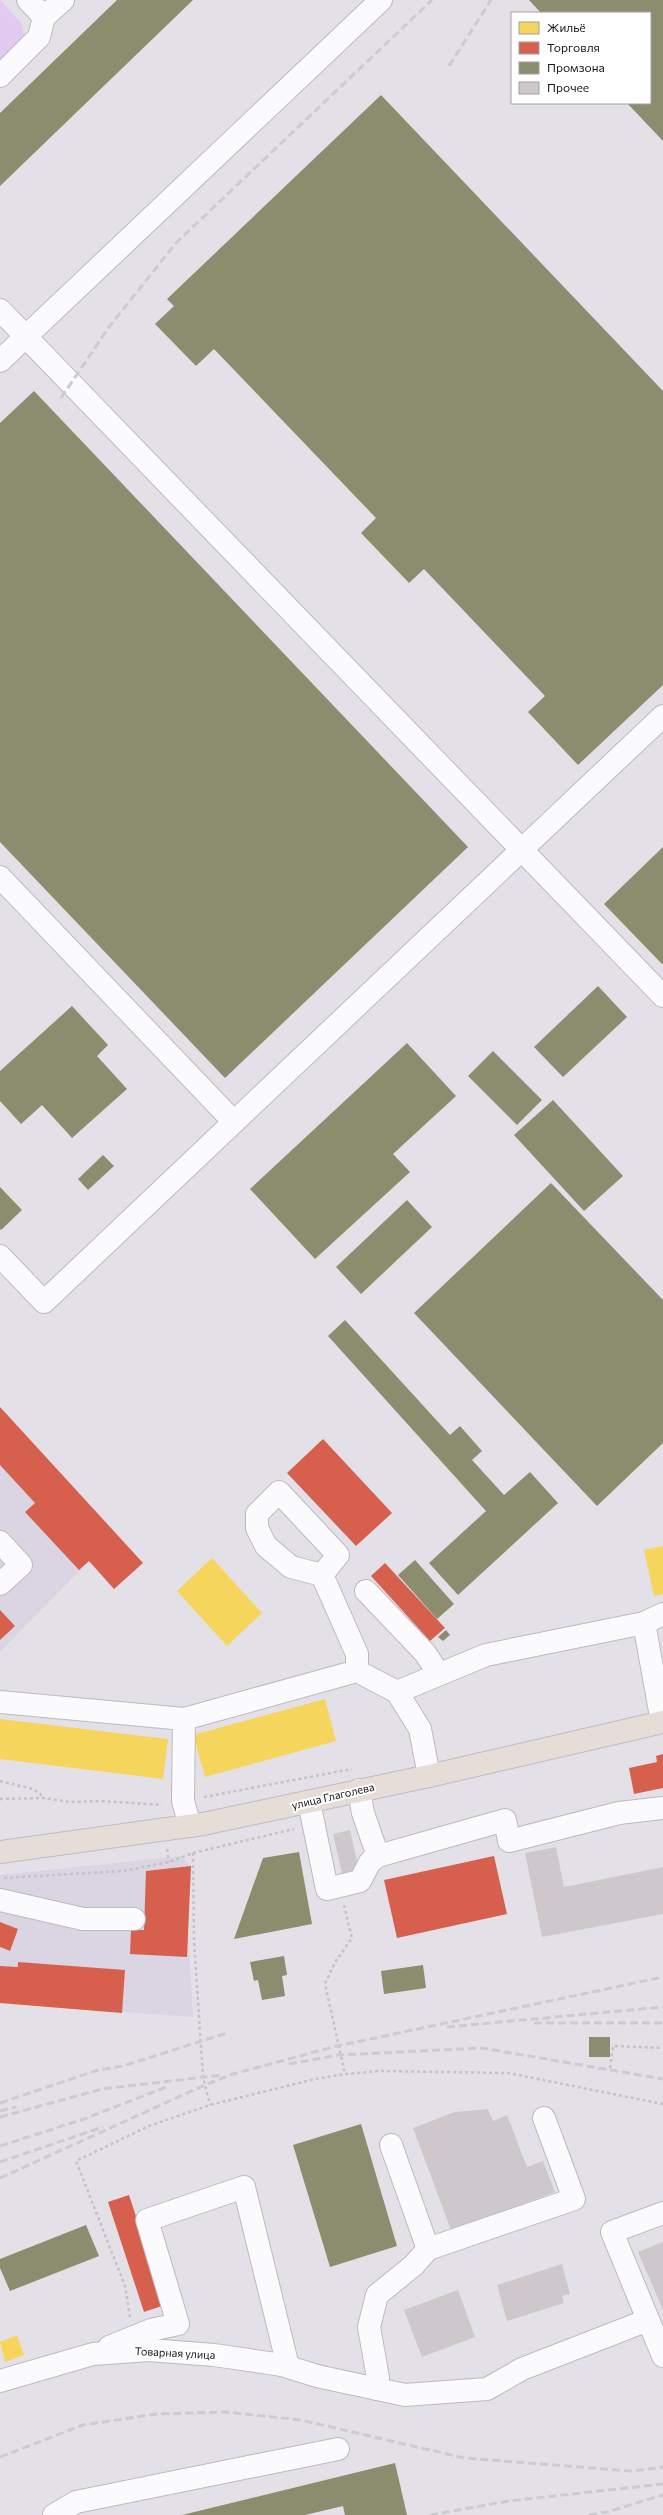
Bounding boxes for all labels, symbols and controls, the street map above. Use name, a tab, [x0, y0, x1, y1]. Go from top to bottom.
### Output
legend	[511, 12, 651, 104]
text: Жильё	[547, 20, 586, 34]
text: Торговля	[547, 40, 600, 54]
text: Промзона	[547, 60, 605, 74]
text: Прочее	[547, 80, 589, 94]
street label: улица Глаголева	[290, 1780, 375, 1811]
street label: Товарная улица	[134, 2344, 216, 2361]

